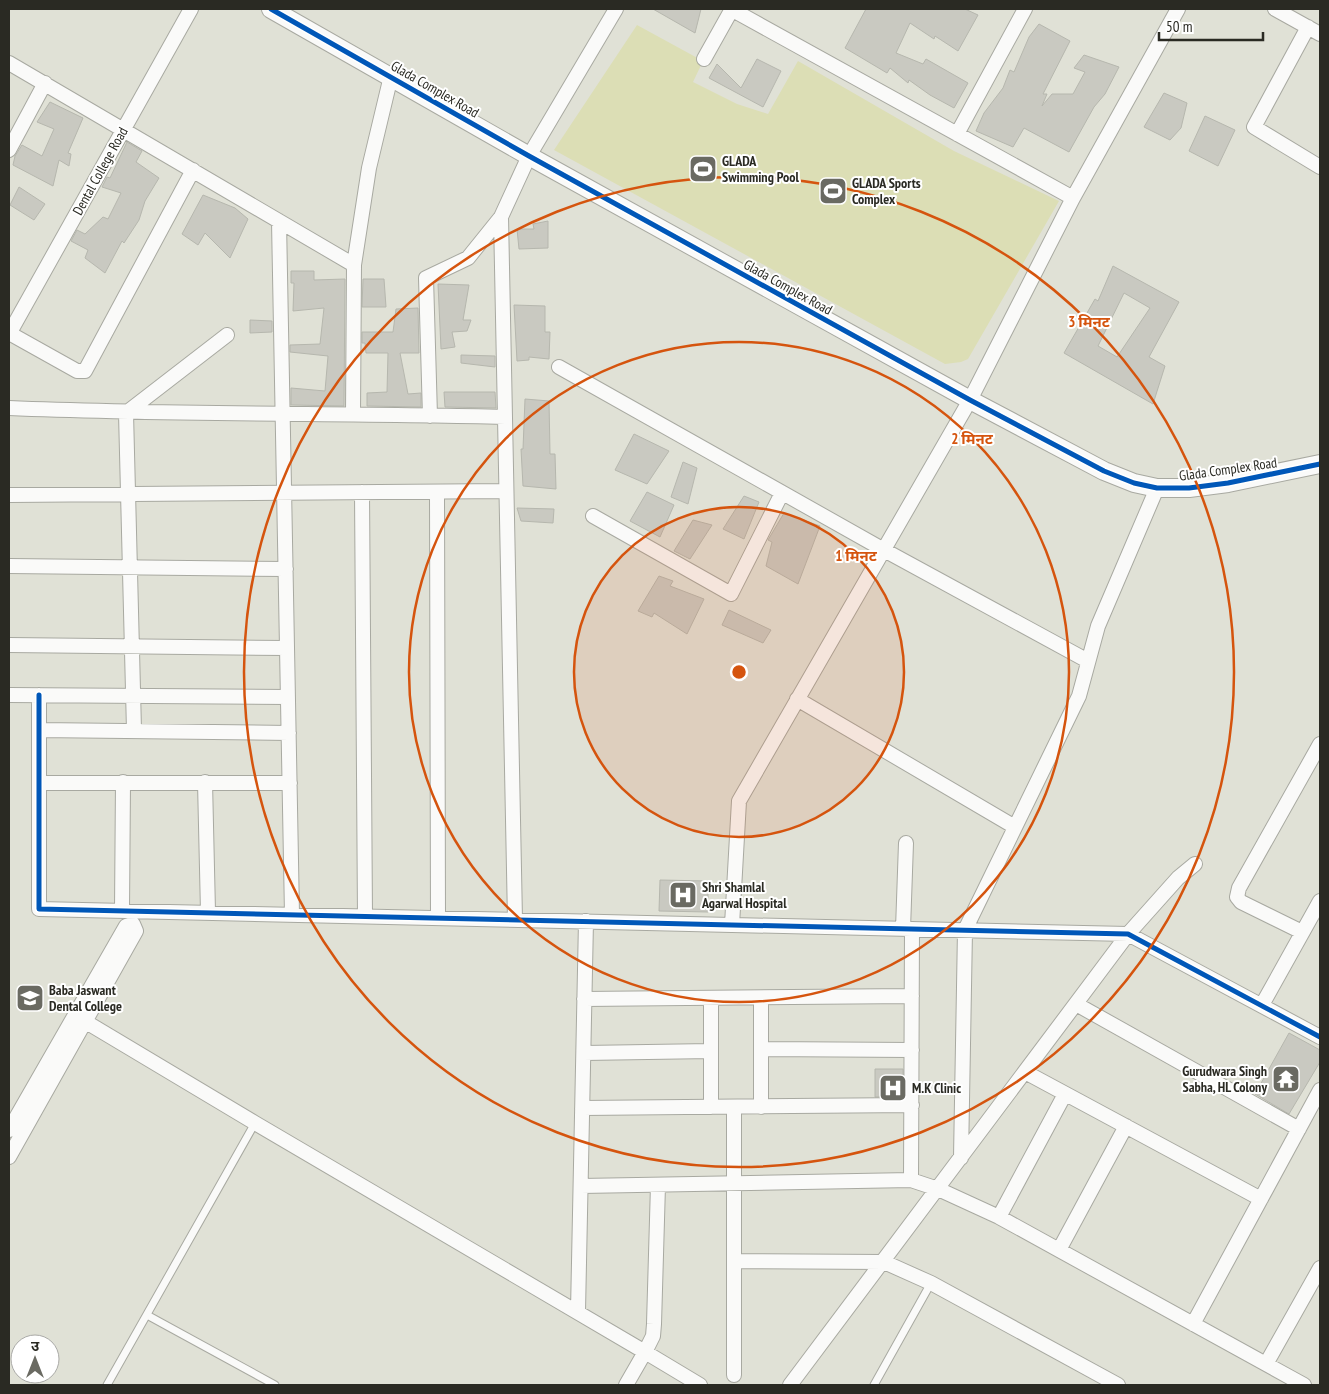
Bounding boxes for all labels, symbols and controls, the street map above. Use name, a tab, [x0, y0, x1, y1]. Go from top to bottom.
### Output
scale bar	[1159, 10, 1263, 42]
text: 50 m	[1166, 17, 1192, 36]
street label: Glada Complex Road	[388, 57, 482, 121]
street label: Dental College Road	[68, 124, 132, 218]
place label: GLADA Swimming Pool	[722, 152, 799, 186]
sports icon: GLADA Swimming Pool	[688, 154, 718, 184]
place label: GLADA Sports Complex	[852, 174, 921, 208]
sports icon: GLADA Sports Complex	[818, 176, 848, 206]
street label: Glada Complex Road	[740, 255, 836, 319]
text: 3 मिनट	[1068, 312, 1111, 331]
text: 2 मिनट	[951, 429, 994, 448]
street label: Glada Complex Road	[1178, 453, 1278, 485]
text: 1 मिनट	[835, 546, 878, 565]
centre of rings	[730, 663, 748, 681]
place label: Shri Shamlal Agarwal Hospital	[701, 878, 787, 912]
hospital icon: Shri Shamlal Agarwal Hospital	[668, 880, 698, 910]
place label: Baba Jaswant Dental College	[49, 981, 122, 1015]
school or university icon: Baba Jaswant Dental College	[15, 983, 45, 1013]
place label: Gurudwara Singh Sabha, HL Colony	[1182, 1062, 1267, 1096]
temple icon: Gurudwara Singh Sabha, HL Colony	[1271, 1064, 1301, 1094]
hospital icon: M.K Clinic	[878, 1073, 908, 1103]
place label: M.K Clinic	[912, 1079, 961, 1097]
north arrow	[10, 1334, 60, 1384]
text: उ	[31, 1337, 40, 1355]

